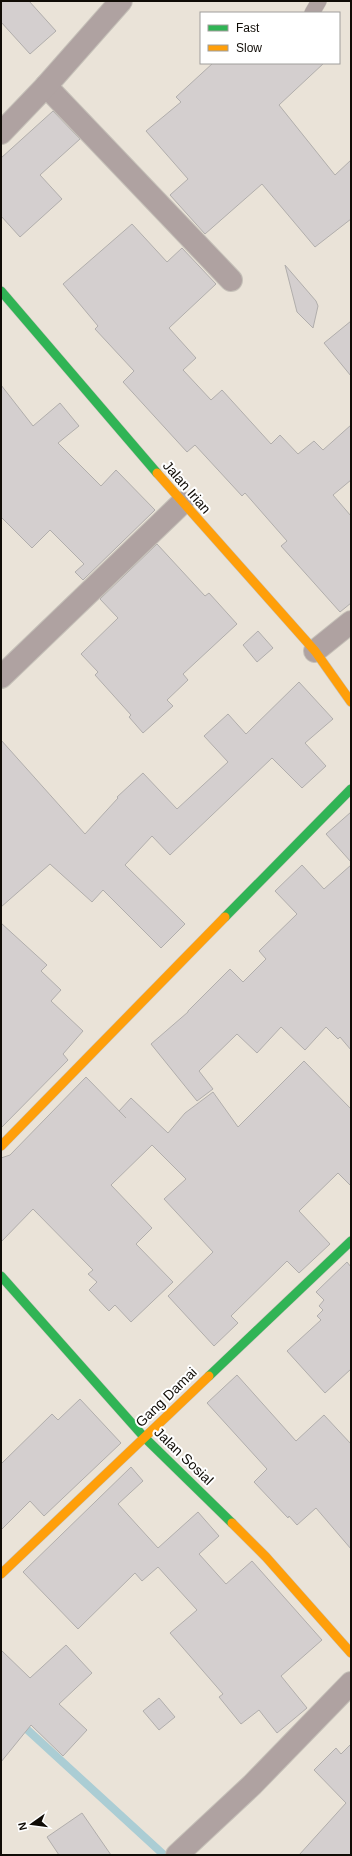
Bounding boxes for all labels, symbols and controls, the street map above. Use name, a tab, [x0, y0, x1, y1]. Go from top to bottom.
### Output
legend	[200, 12, 340, 64]
text: Fast	[236, 21, 260, 35]
text: Slow	[236, 41, 262, 55]
street label: Jalan Irian	[160, 457, 214, 517]
street label: Gang Damai	[132, 1364, 200, 1430]
street label: Jalan Sosial	[151, 1424, 217, 1488]
north arrow	[12, 1804, 52, 1844]
text: N	[16, 1821, 29, 1832]

